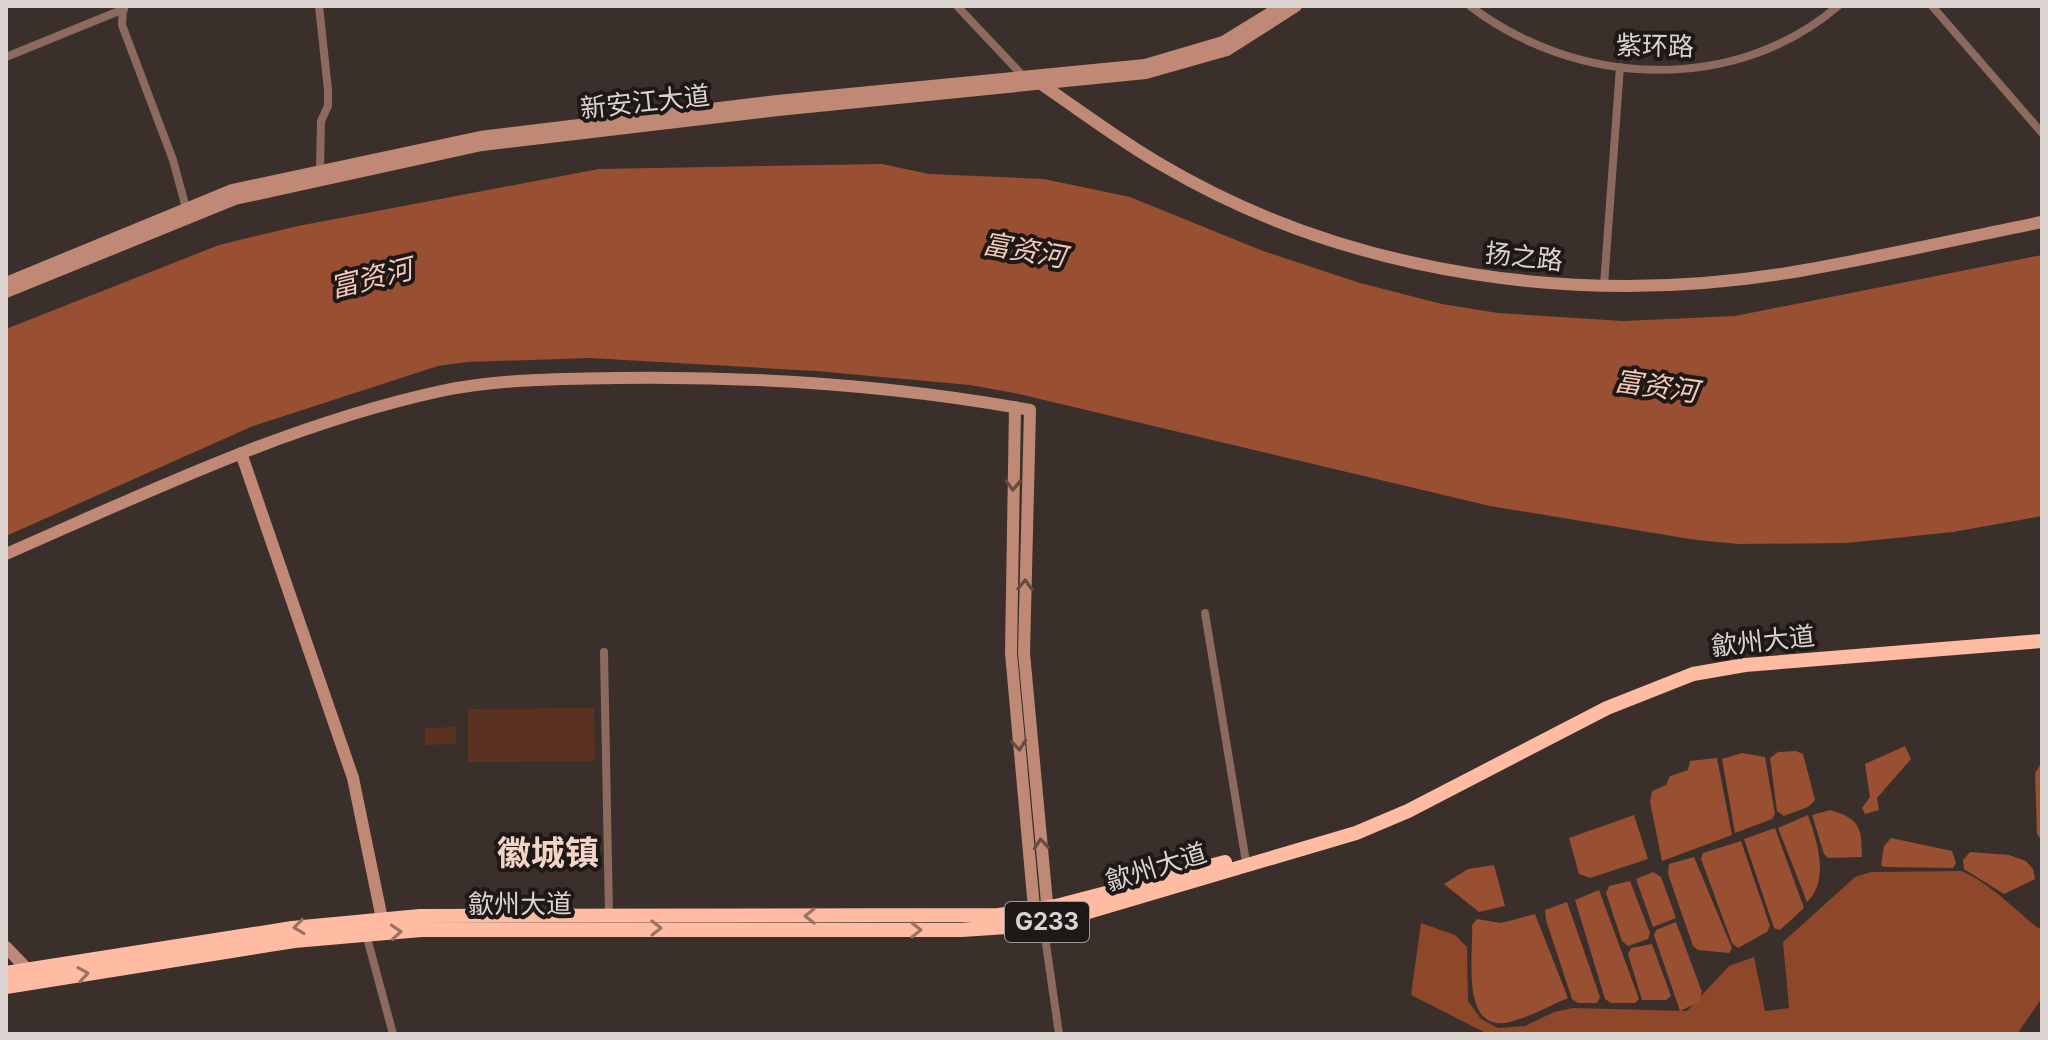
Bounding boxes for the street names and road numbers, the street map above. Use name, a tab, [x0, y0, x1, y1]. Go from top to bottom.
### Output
street label: 紫环路	[1616, 29, 1694, 62]
street label: 新安江大道	[579, 79, 711, 124]
street label: 扬之路	[1484, 237, 1564, 276]
street label: 歙州大道	[1710, 620, 1816, 661]
street label: 歙州大道	[1102, 836, 1210, 897]
street label: 歙州大道	[468, 888, 572, 919]
road number: G233	[1005, 902, 1089, 942]

